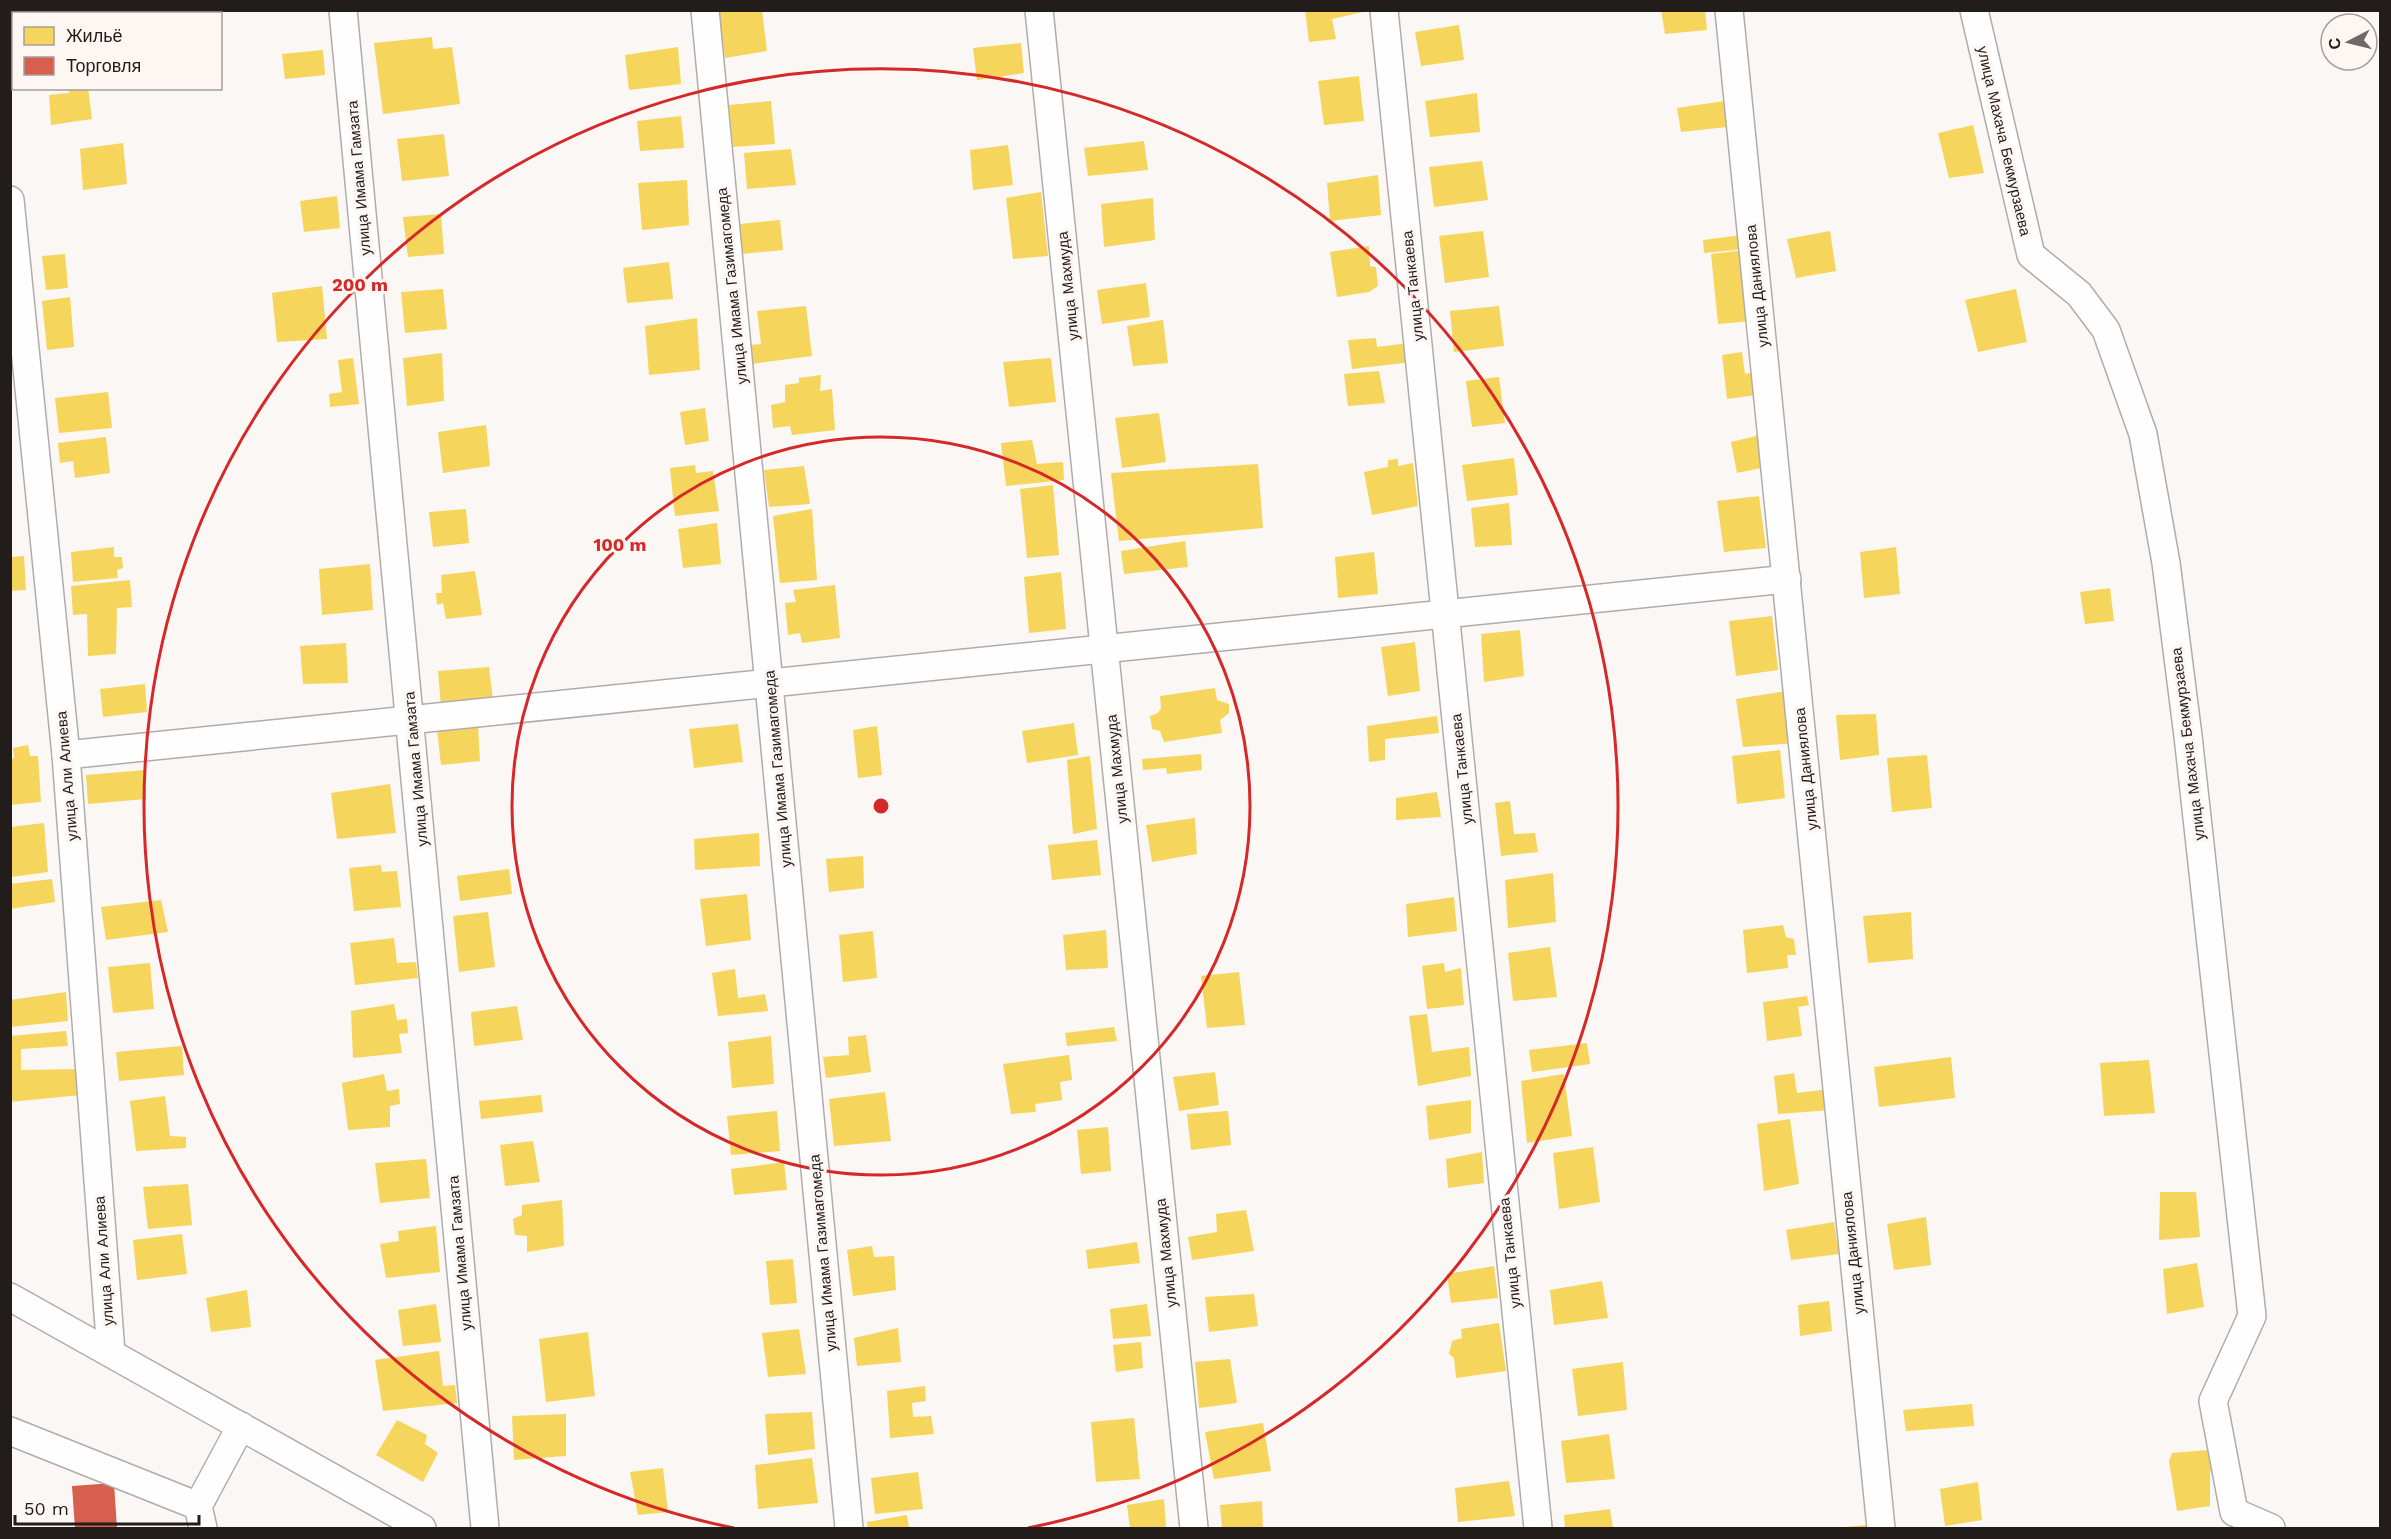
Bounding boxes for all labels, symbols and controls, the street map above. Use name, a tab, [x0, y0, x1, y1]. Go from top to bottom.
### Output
legend	[12, 12, 222, 90]
north arrow	[2319, 12, 2379, 72]
text: Жильё	[66, 25, 123, 46]
text: С	[2324, 36, 2345, 51]
street label: улица Махача Бекмурзаева	[1973, 44, 2035, 238]
text: Торговля	[66, 55, 141, 76]
street label: улица Имама Гамзата	[343, 99, 375, 256]
street label: улица Имама Газимагомеда	[713, 186, 751, 385]
street label: улица Даниялова	[1742, 223, 1772, 348]
street label: улица Танкаева	[1398, 229, 1428, 342]
street label: улица Махмуда	[1053, 230, 1083, 341]
text: 200 m	[332, 274, 388, 295]
text: 100 m	[593, 534, 647, 555]
street label: улица Махача Бекмурзаева	[2167, 646, 2209, 842]
street label: улица Имама Газимагомеда	[760, 669, 796, 868]
street label: улица Имама Гамзата	[400, 690, 432, 847]
street label: улица Даниялова	[1791, 706, 1821, 831]
street label: улица Али Алиева	[52, 710, 82, 842]
street label: улица Танкаева	[1447, 712, 1477, 825]
street label: улица Махмуда	[1102, 713, 1132, 824]
centre of rings	[871, 796, 891, 816]
street label: улица Имама Газимагомеда	[805, 1153, 841, 1352]
street label: улица Имама Гамзата	[444, 1174, 476, 1331]
street label: улица Даниялова	[1838, 1190, 1868, 1315]
street label: улица Али Алиева	[90, 1195, 118, 1327]
street label: улица Танкаева	[1495, 1196, 1525, 1309]
street label: улица Махмуда	[1151, 1197, 1181, 1308]
scale bar	[15, 1488, 200, 1526]
text: 50 m	[24, 1498, 69, 1519]

